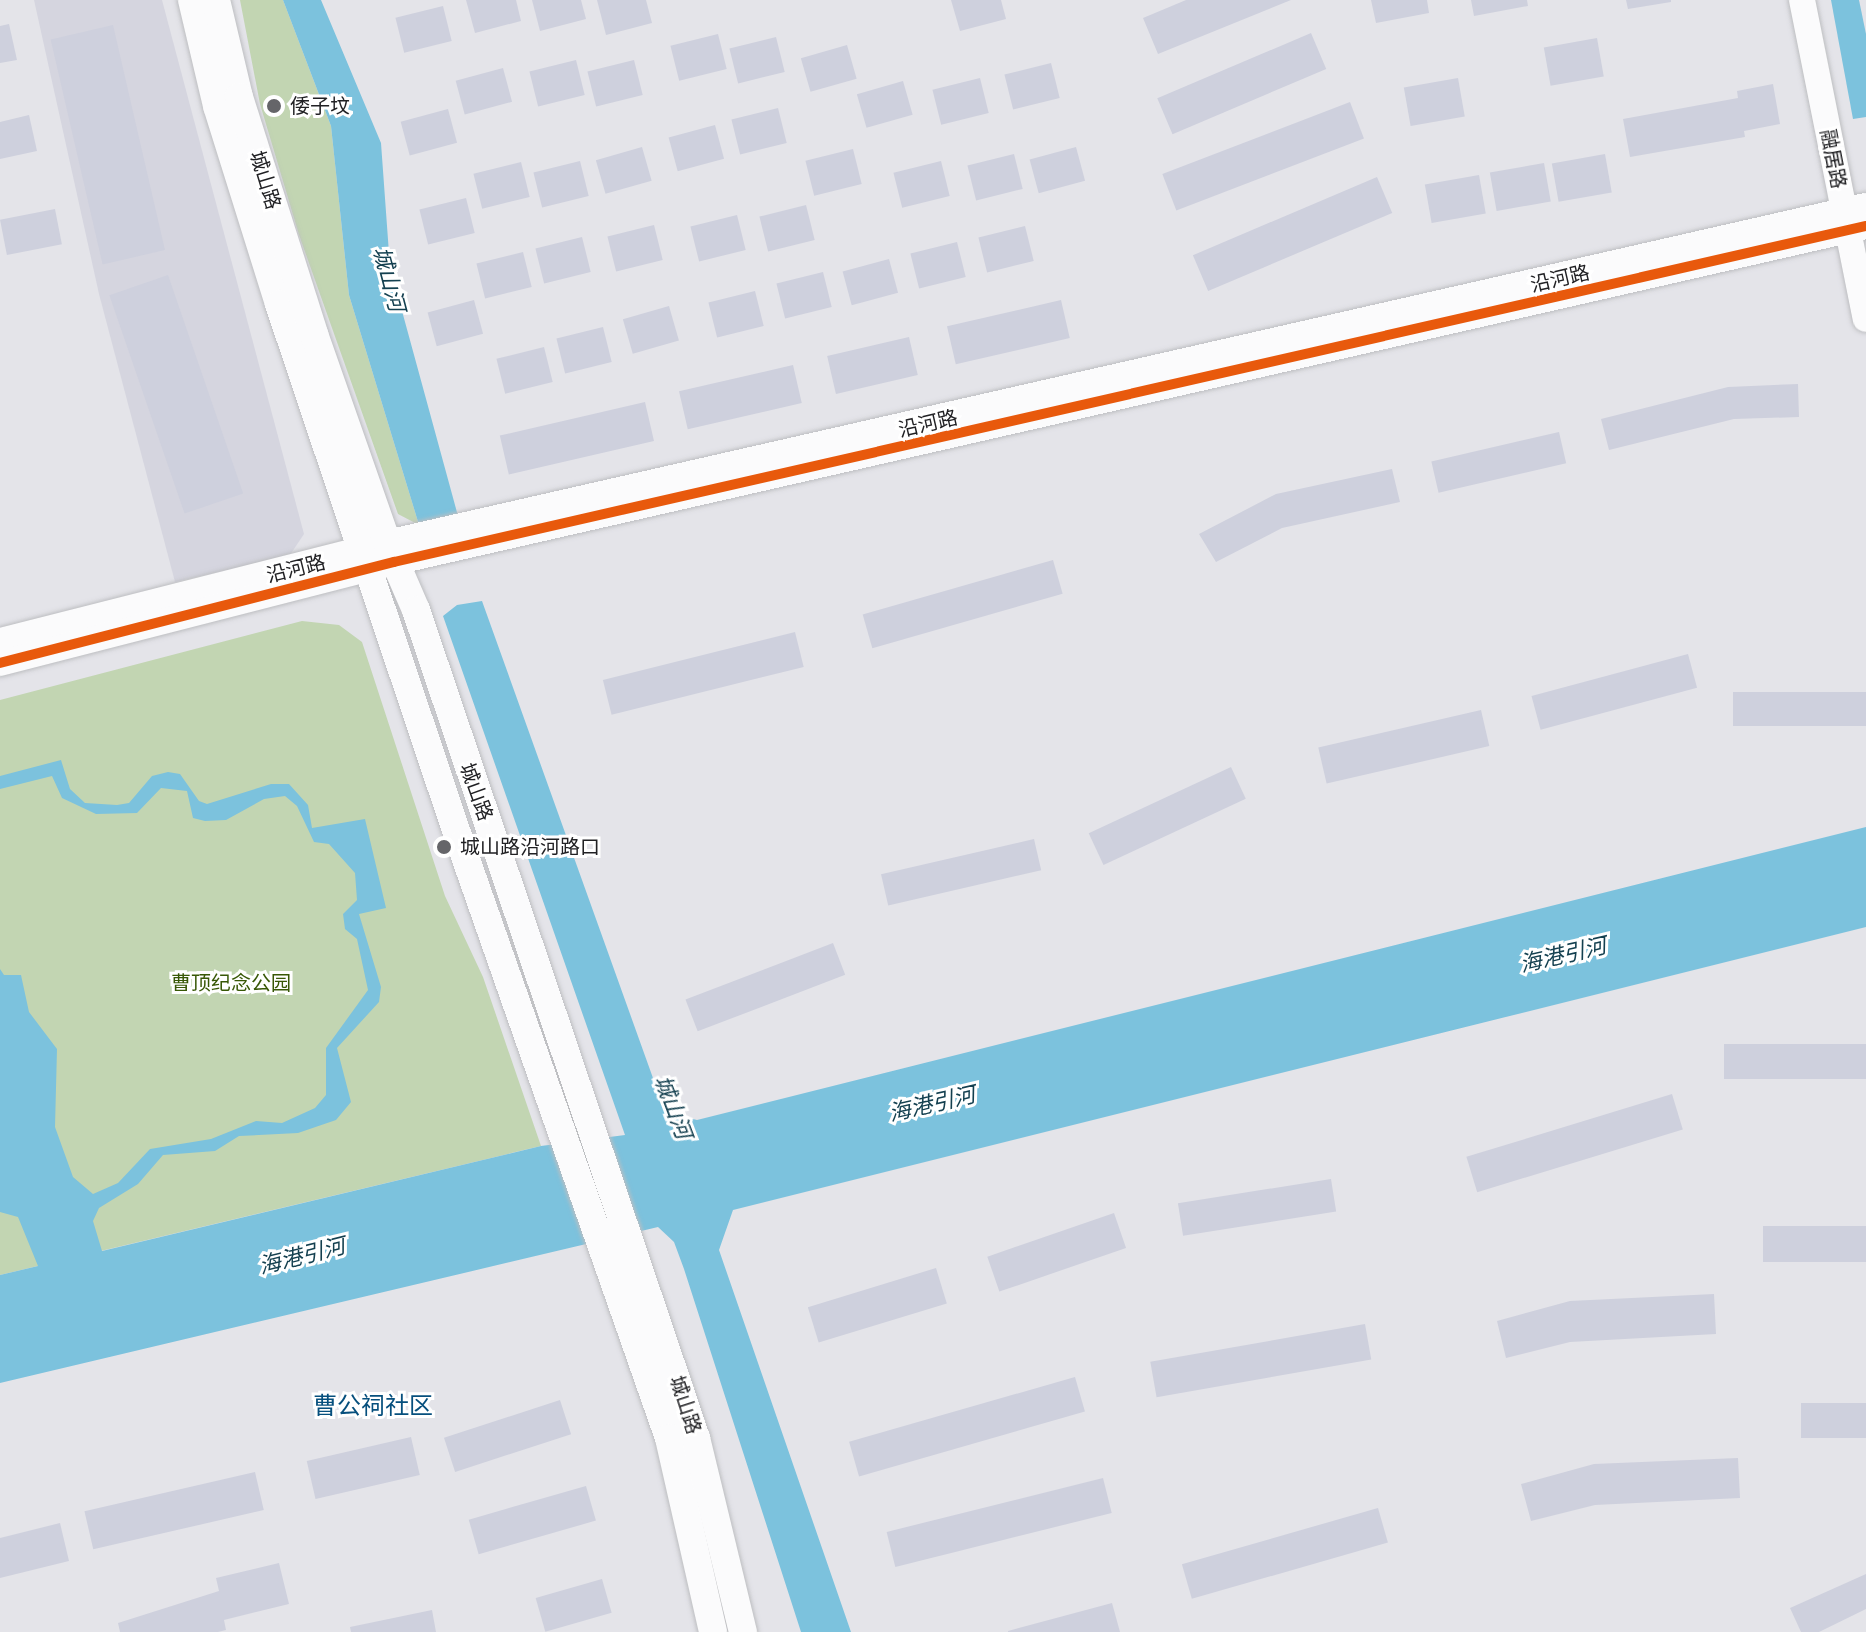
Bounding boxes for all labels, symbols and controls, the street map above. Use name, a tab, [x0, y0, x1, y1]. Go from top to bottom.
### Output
place label: 倭子坟	[290, 94, 350, 118]
marker: 倭子坟	[265, 97, 283, 115]
street label: 融居路	[1815, 127, 1851, 191]
street label: 城山路	[245, 148, 285, 212]
water label: 城山河	[368, 244, 410, 314]
street label: 沿河路	[1528, 261, 1592, 297]
street label: 沿河路	[896, 406, 960, 442]
street label: 沿河路	[264, 550, 328, 588]
street label: 城山路	[454, 760, 498, 824]
place label: 城山路沿河路口	[460, 835, 600, 859]
marker: 城山路沿河路口	[435, 838, 453, 856]
water label: 海港引河	[1517, 932, 1609, 978]
park label: 曹顶纪念公园	[171, 971, 291, 995]
water label: 城山河	[649, 1071, 697, 1143]
water label: 海港引河	[886, 1081, 978, 1127]
water label: 海港引河	[256, 1233, 348, 1279]
street label: 城山路	[664, 1373, 706, 1437]
district label: 曹公祠社区	[313, 1393, 433, 1421]

